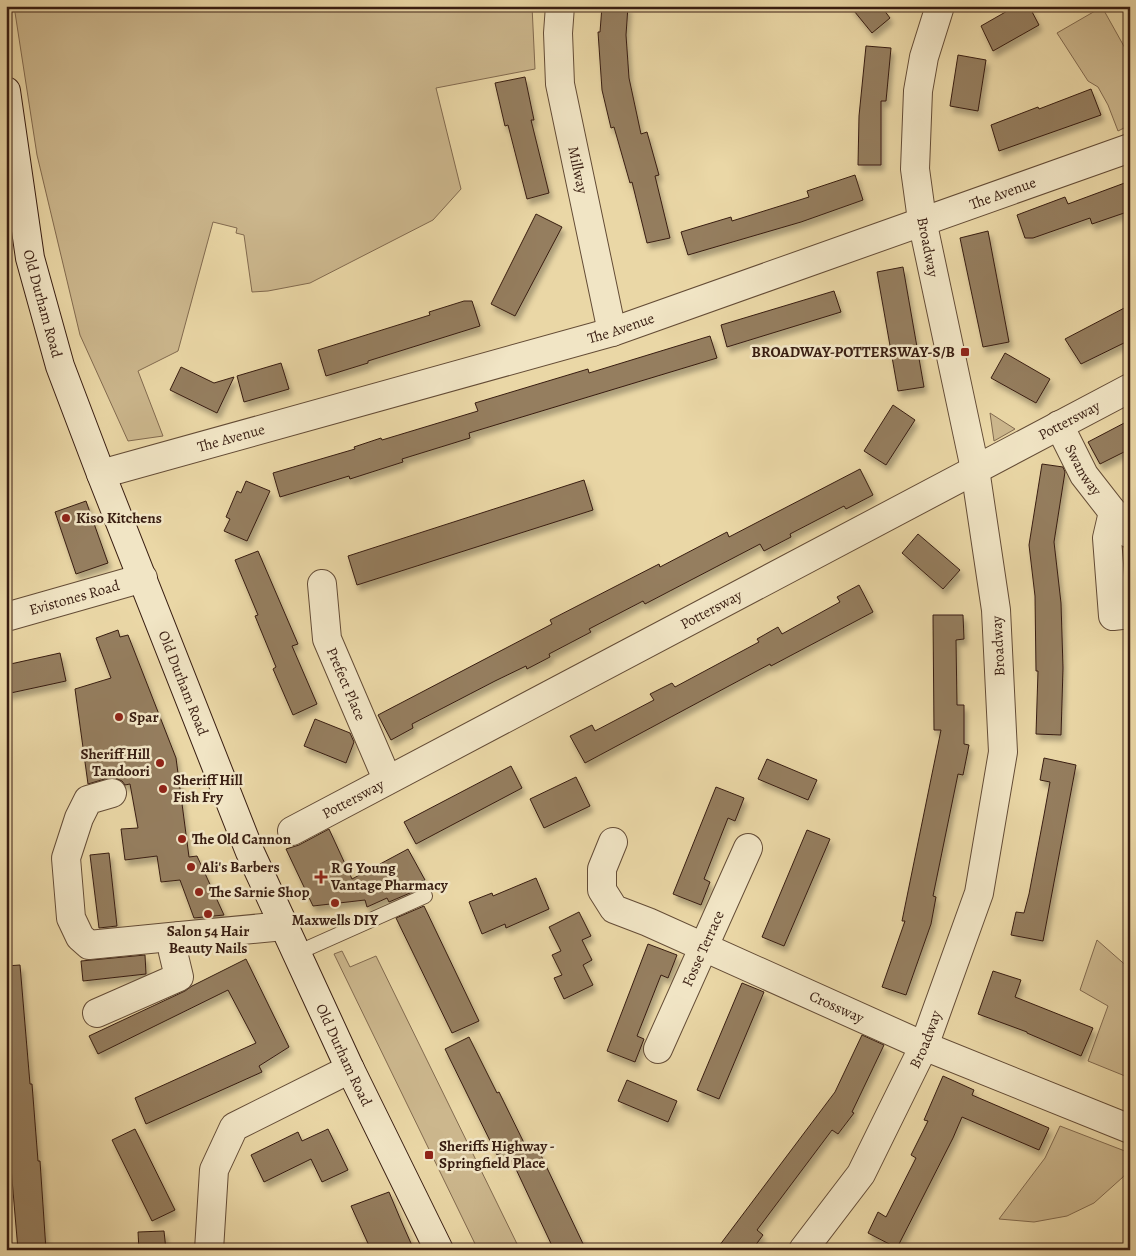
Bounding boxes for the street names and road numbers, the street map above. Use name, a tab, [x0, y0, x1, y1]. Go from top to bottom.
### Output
street label: Millway	[563, 145, 593, 196]
street label: The Avenue	[967, 172, 1039, 214]
street label: Broadway	[912, 215, 944, 279]
street label: Old Durham Road	[19, 248, 67, 361]
street label: The Avenue	[585, 308, 657, 348]
street label: Pottersway	[1035, 395, 1104, 445]
street label: The Avenue	[195, 419, 267, 457]
street label: Swanway	[1060, 441, 1106, 500]
street label: Evistones Road	[27, 575, 123, 620]
street label: Pottersway	[677, 585, 746, 634]
street label: Broadway	[986, 615, 1010, 677]
street label: Old Durham Road	[154, 628, 213, 739]
street label: Prefect Place	[322, 644, 371, 724]
street label: Pottersway	[319, 774, 388, 823]
street label: Fosse Terrace	[677, 907, 729, 990]
street label: Crossway	[806, 986, 868, 1028]
street label: Old Durham Road	[311, 1000, 377, 1110]
street label: Broadway	[905, 1007, 946, 1072]

